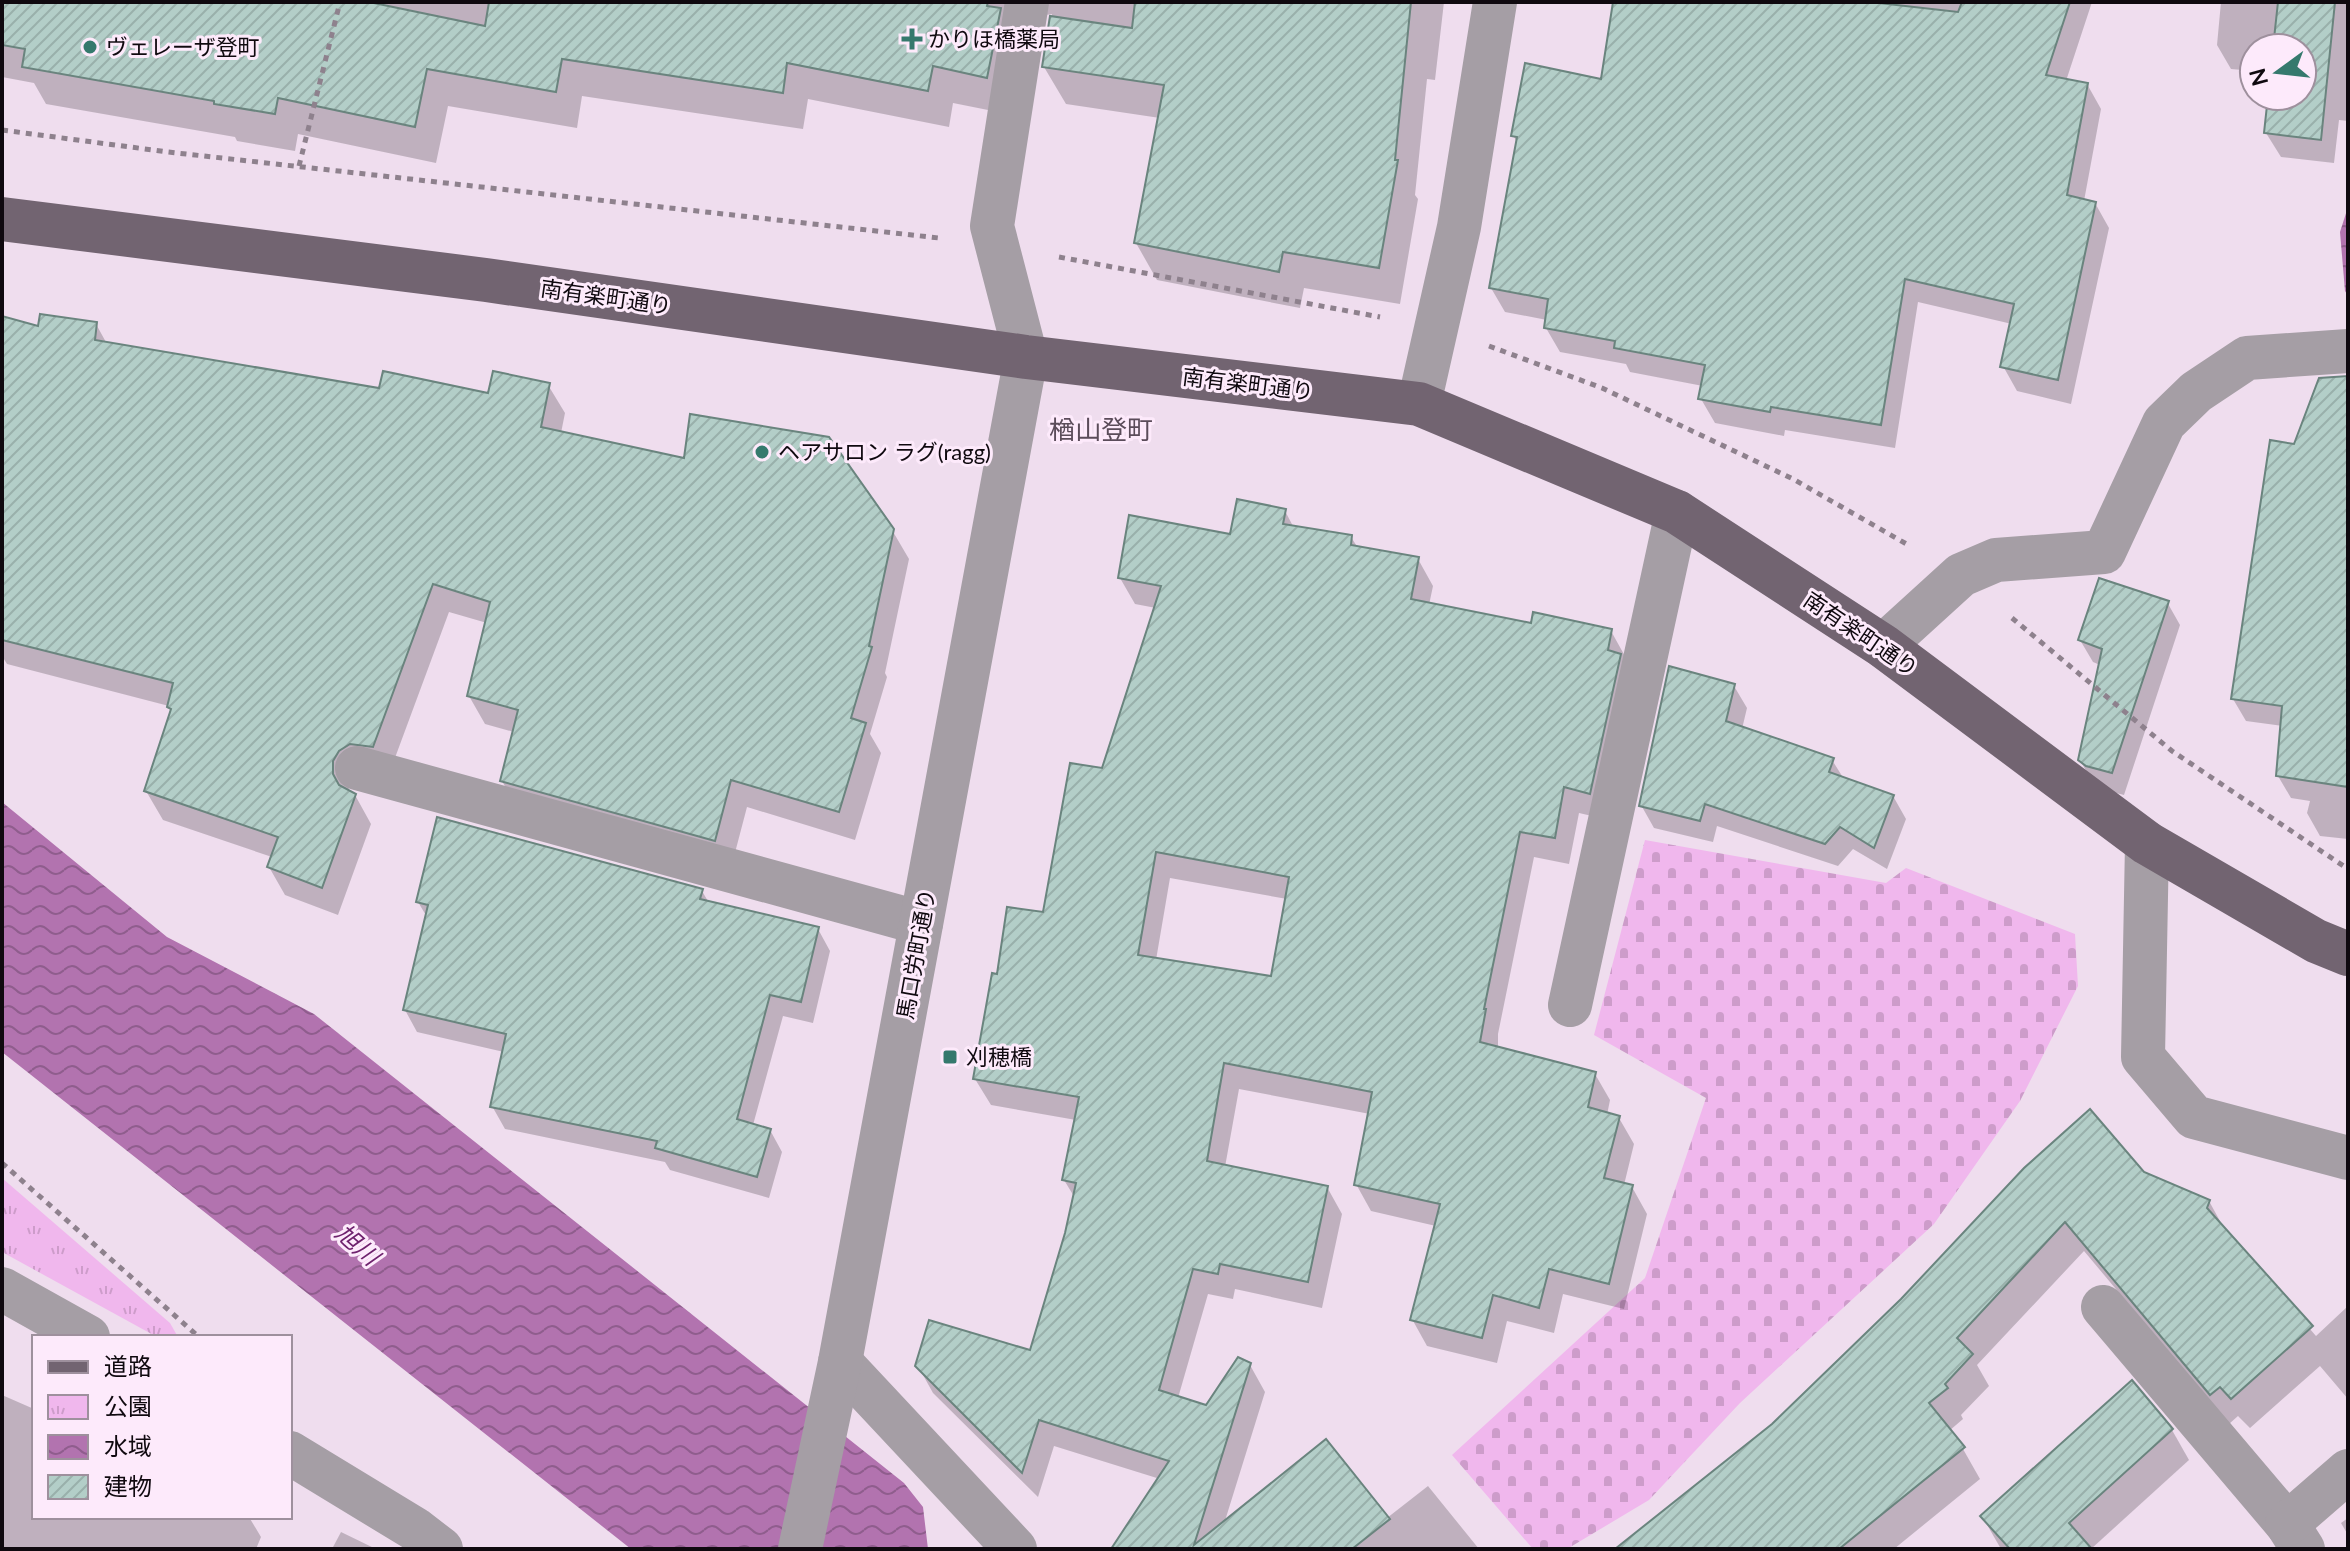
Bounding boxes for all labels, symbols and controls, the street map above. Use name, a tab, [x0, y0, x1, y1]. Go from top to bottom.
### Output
place label: かりほ橋薬局	[928, 25, 1060, 52]
marker: かりほ橋薬局	[903, 30, 921, 48]
north arrow	[2238, 32, 2318, 112]
place label: ヴェレーザ登町	[106, 33, 260, 60]
marker: ヴェレーザ登町	[81, 38, 99, 56]
text: N	[2243, 66, 2273, 89]
street label: 南有楽町通り	[539, 274, 673, 319]
street label: 南有楽町通り	[1181, 362, 1315, 405]
district label: 楢山登町	[1049, 413, 1153, 445]
place label: ヘアサロン ラグ(ragg)	[778, 438, 991, 465]
marker: ヘアサロン ラグ(ragg)	[753, 443, 771, 461]
street label: 南有楽町通り	[1799, 585, 1924, 682]
street label: 馬口労町通り	[891, 887, 940, 1021]
place label: 刈穂橋	[966, 1043, 1032, 1070]
marker: 刈穂橋	[941, 1048, 959, 1066]
water label: 旭川	[330, 1217, 388, 1273]
legend	[32, 1335, 292, 1519]
text: 道路	[104, 1351, 152, 1380]
text: 公園	[104, 1391, 152, 1420]
text: 水域	[104, 1431, 152, 1460]
text: 建物	[104, 1471, 152, 1500]

